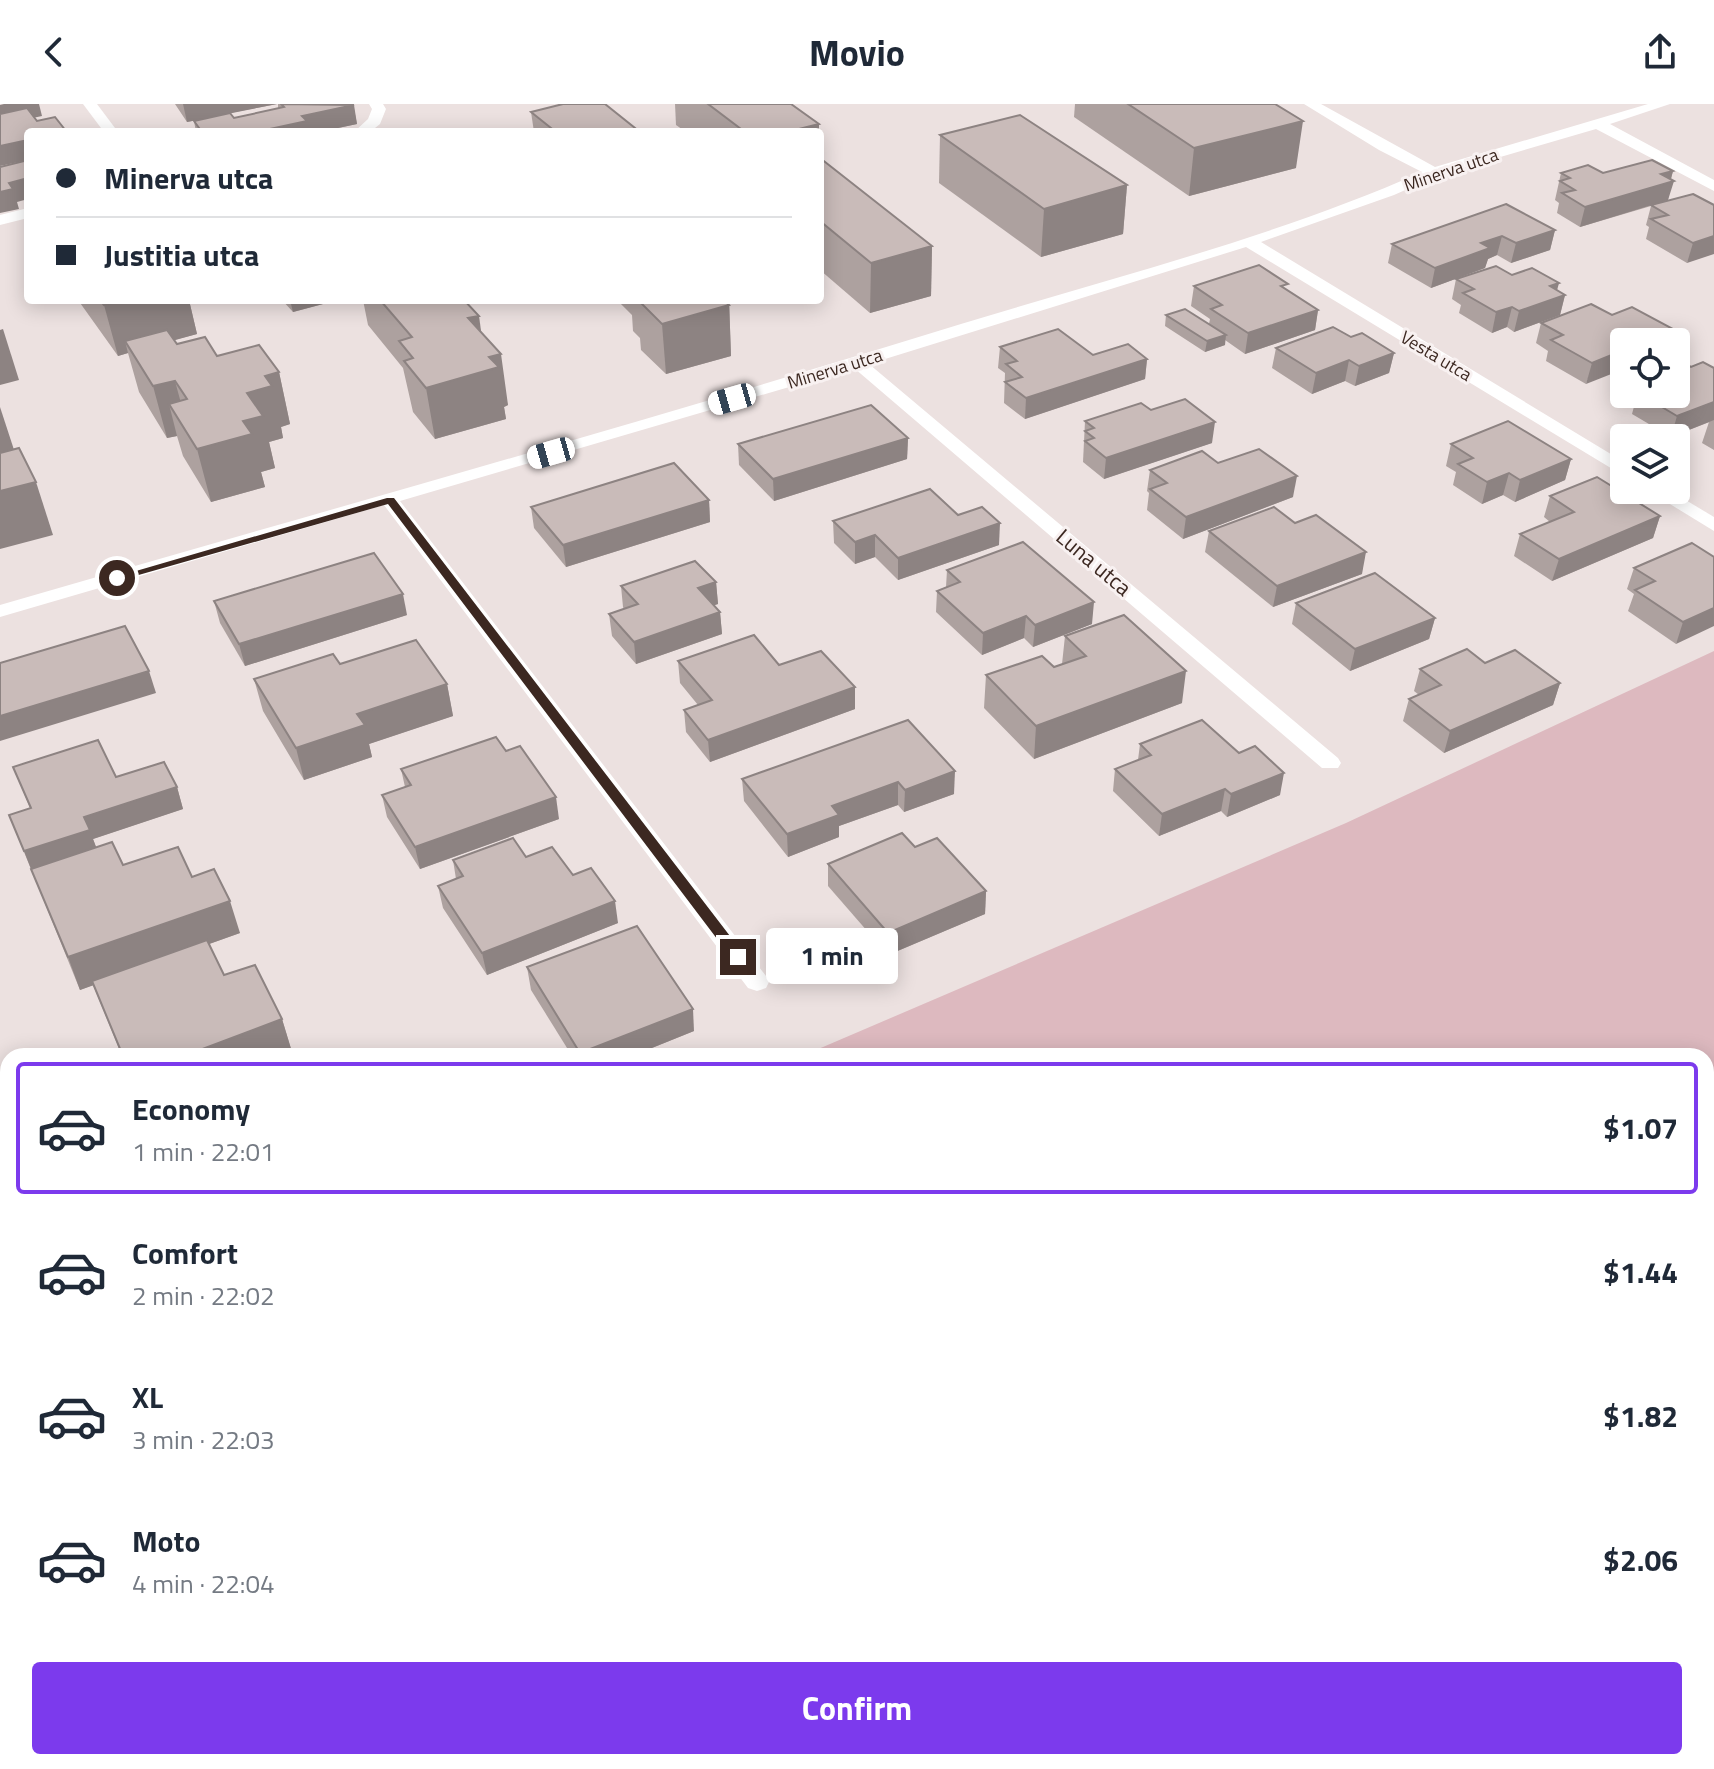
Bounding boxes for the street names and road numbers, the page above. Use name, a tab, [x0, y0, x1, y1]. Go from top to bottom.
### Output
street label: Minerva utca	[1400, 141, 1502, 198]
street label: Vesta utca	[1395, 324, 1477, 388]
street label: Minerva utca	[784, 341, 886, 396]
street label: Luna utca	[1049, 520, 1139, 604]

